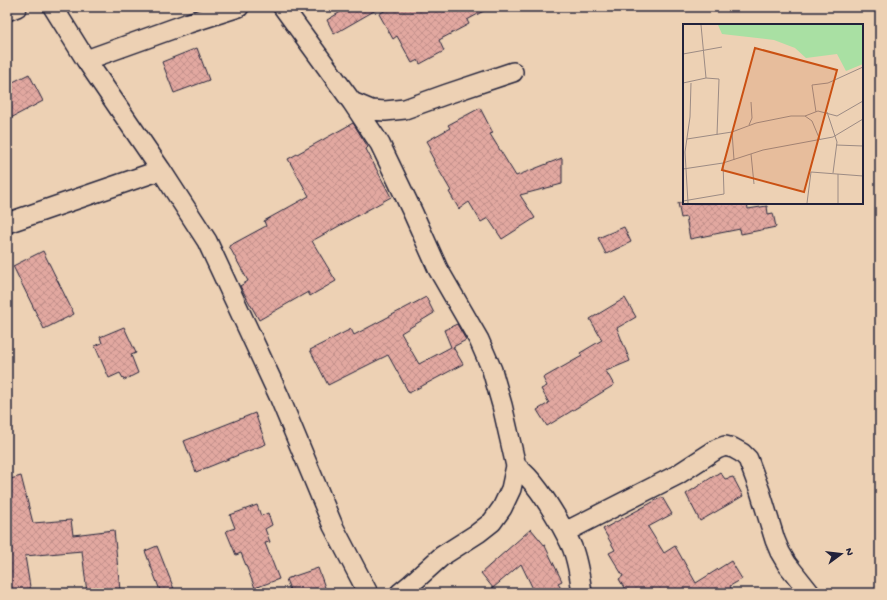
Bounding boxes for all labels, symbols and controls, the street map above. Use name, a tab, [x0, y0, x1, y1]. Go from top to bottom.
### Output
inset map	[683, 24, 863, 204]
north arrow	[821, 534, 861, 574]
text: N	[842, 547, 855, 557]

